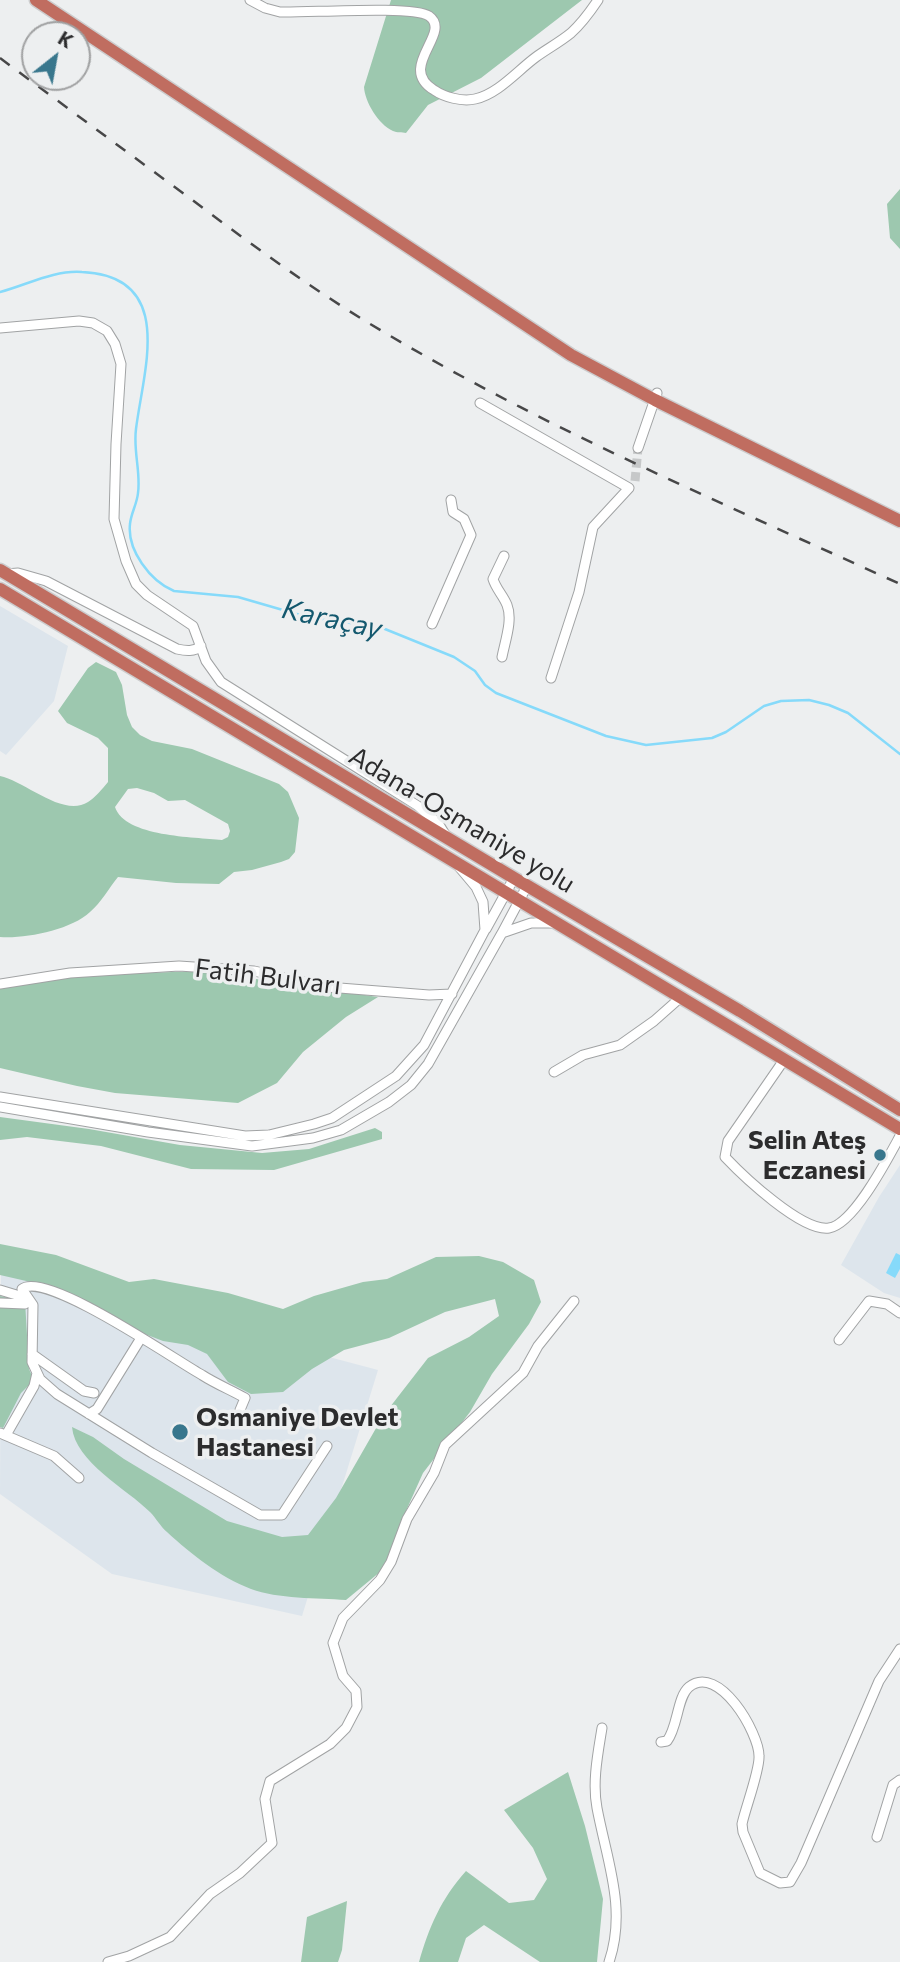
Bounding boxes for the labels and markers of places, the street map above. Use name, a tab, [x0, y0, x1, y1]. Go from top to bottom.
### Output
place label: Selin Ateş Eczanesi	[748, 1124, 866, 1186]
marker: Selin Ateş Eczanesi	[872, 1147, 888, 1163]
place label: Osmaniye Devlet Hastanesi	[196, 1401, 398, 1462]
marker: Osmaniye Devlet Hastanesi	[170, 1422, 190, 1442]

